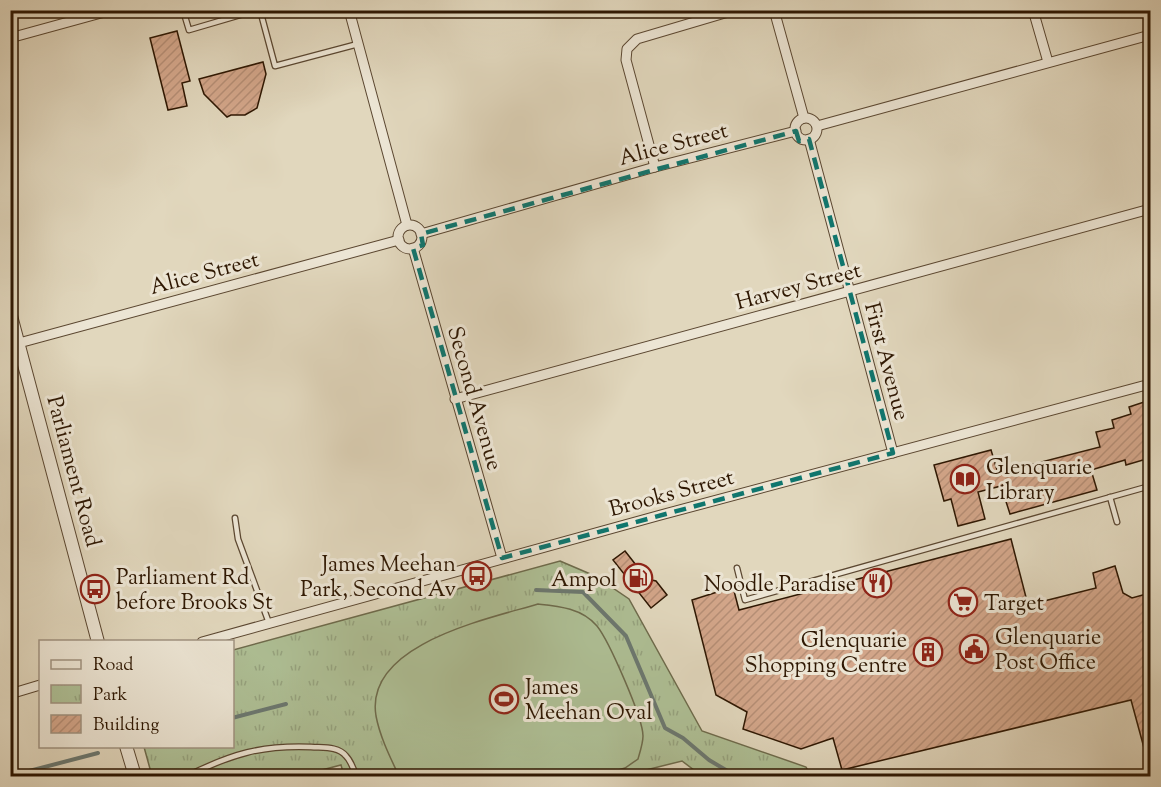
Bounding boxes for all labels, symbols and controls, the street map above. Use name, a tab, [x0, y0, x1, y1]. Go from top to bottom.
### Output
street label: Alice Street	[616, 116, 732, 176]
street label: Alice Street	[147, 245, 263, 305]
street label: Harvey Street	[732, 256, 866, 320]
street label: First Avenue	[854, 299, 916, 424]
street label: Second Avenue	[437, 323, 509, 475]
street label: Parliament Road	[37, 393, 108, 551]
place label: Glenquarie Library	[986, 453, 1092, 510]
street label: Brooks Street	[606, 463, 738, 527]
library icon: Glenquarie Library	[949, 463, 981, 495]
place label: James Meehan Park, Second Av	[300, 550, 456, 607]
bus stop icon: James Meehan Park, Second Av	[461, 560, 493, 592]
fuel station icon: Ampol	[622, 562, 654, 594]
place label: Parliament Rd before Brooks St	[116, 563, 273, 620]
place label: Ampol	[551, 565, 617, 597]
restaurant icon: Noodle Paradise	[861, 567, 893, 599]
place label: Noodle Paradise	[704, 570, 856, 602]
bus stop icon: Parliament Rd before Brooks St	[79, 573, 111, 605]
supermarket icon: Target	[947, 586, 979, 618]
place label: Target	[984, 589, 1044, 621]
place label: Glenquarie Post Office	[995, 623, 1101, 680]
place label: Glenquarie Shopping Centre	[745, 626, 907, 683]
public building icon: Glenquarie Post Office	[958, 633, 990, 665]
building icon: Glenquarie Shopping Centre	[912, 636, 944, 668]
legend	[39, 640, 234, 748]
text: Road	[93, 653, 133, 679]
place label: James Meehan Oval	[524, 673, 653, 730]
text: Park	[93, 683, 128, 709]
sports icon: James Meehan Oval	[488, 683, 520, 715]
text: Building	[93, 713, 159, 739]

